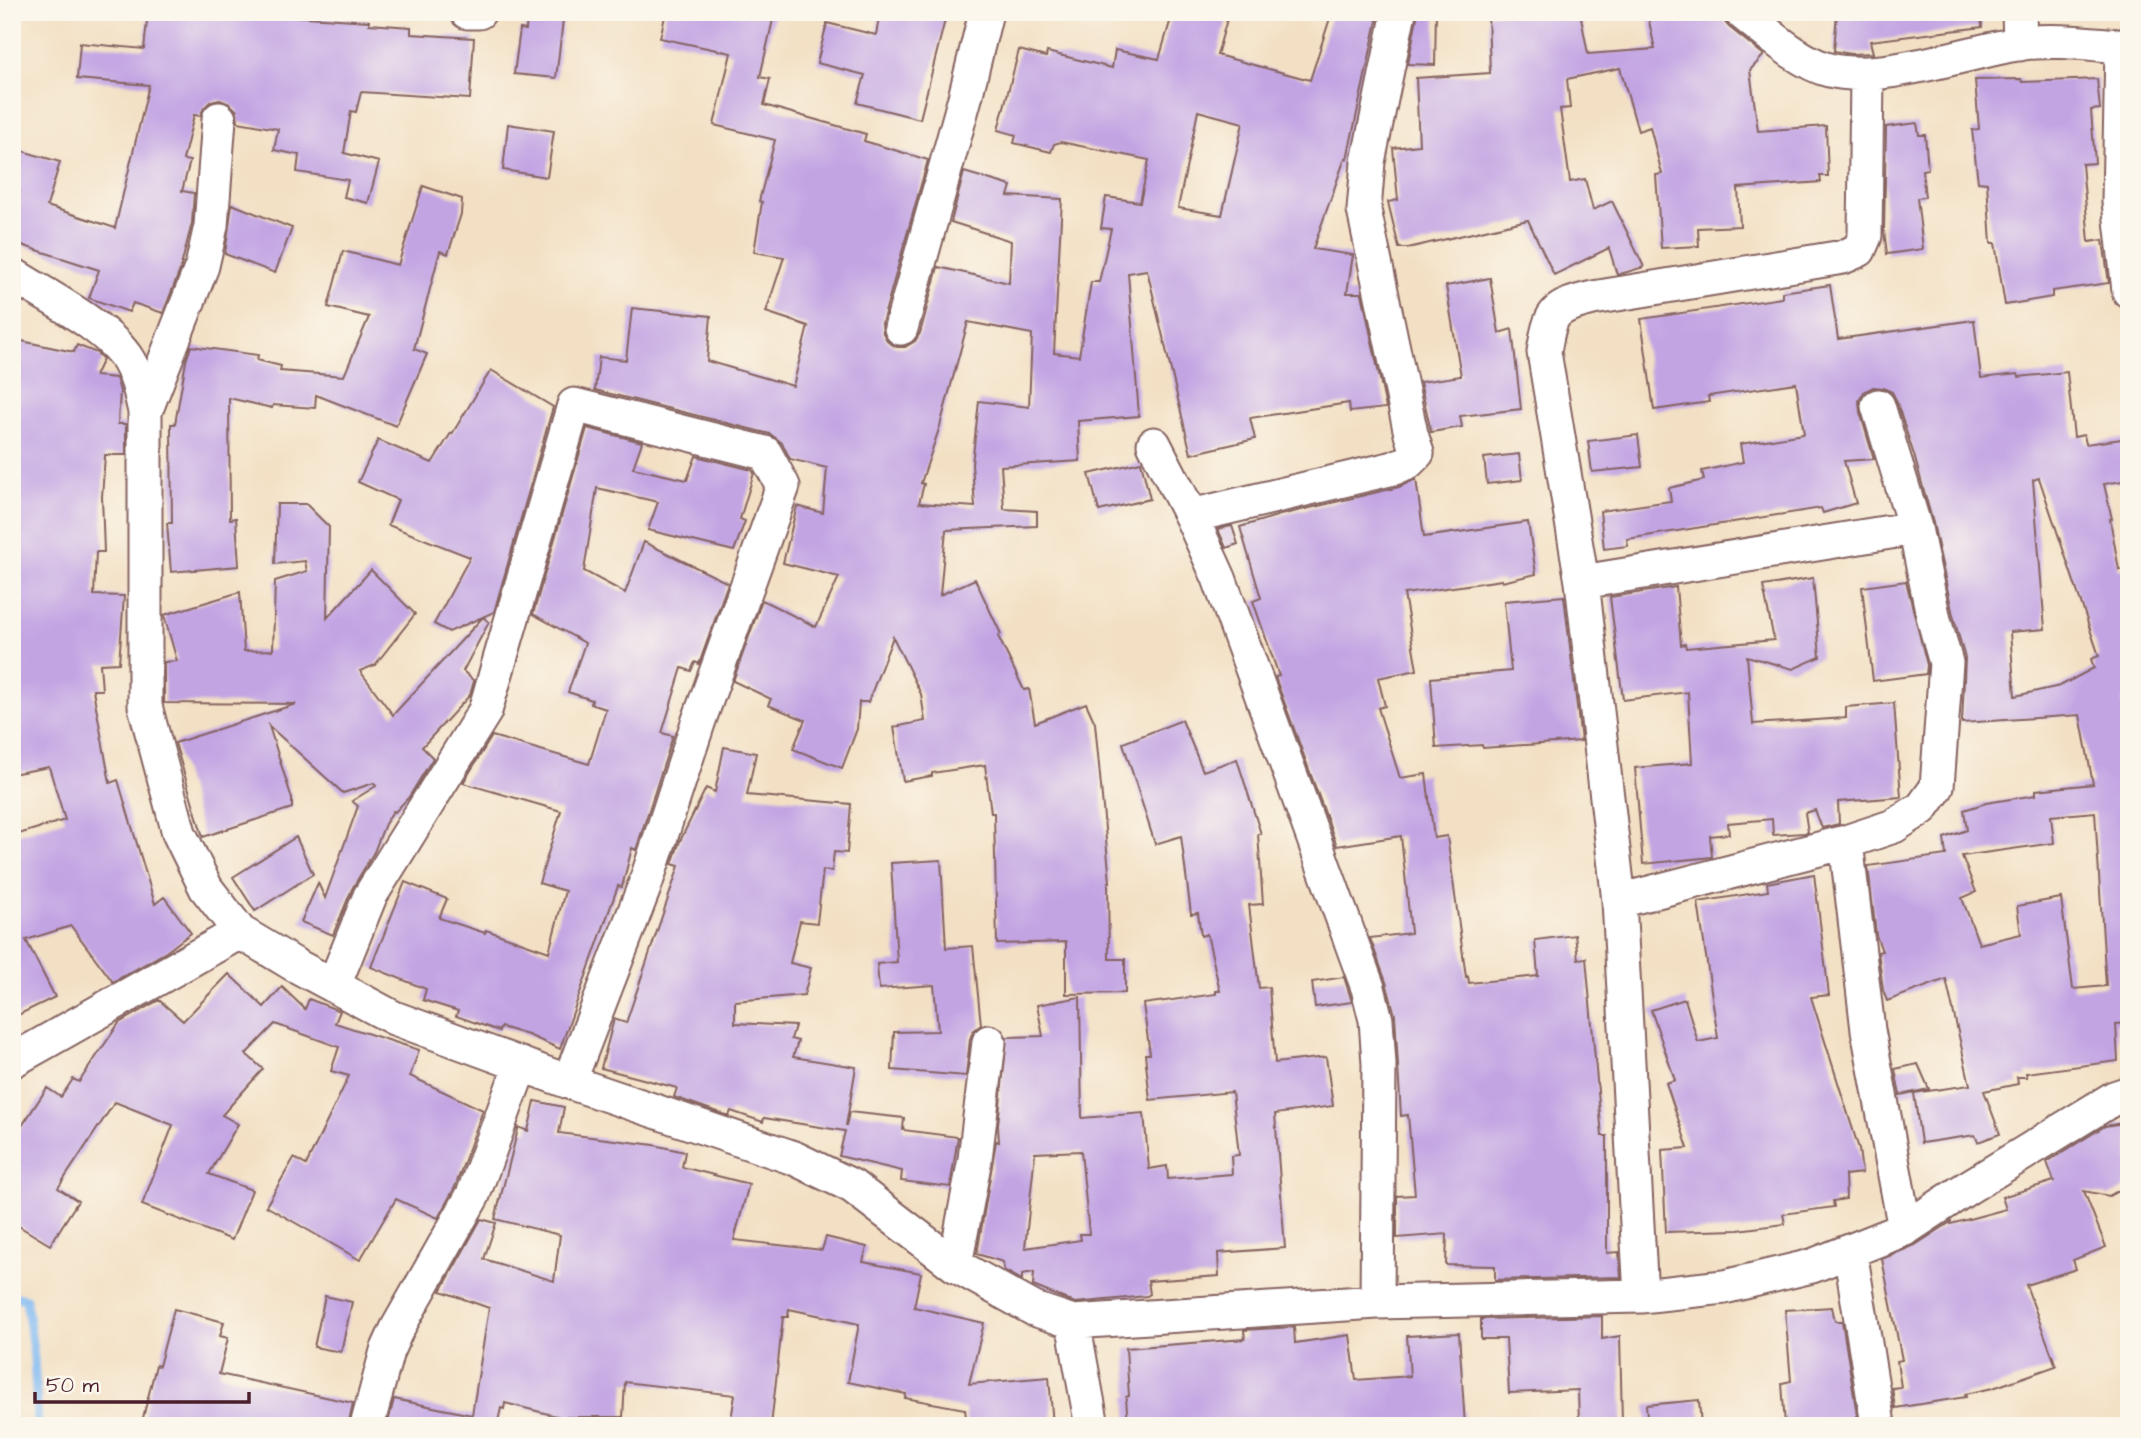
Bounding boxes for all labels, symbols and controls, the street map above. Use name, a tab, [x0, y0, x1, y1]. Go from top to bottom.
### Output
scale bar	[35, 1361, 248, 1405]
text: 50 m	[46, 1371, 100, 1400]

